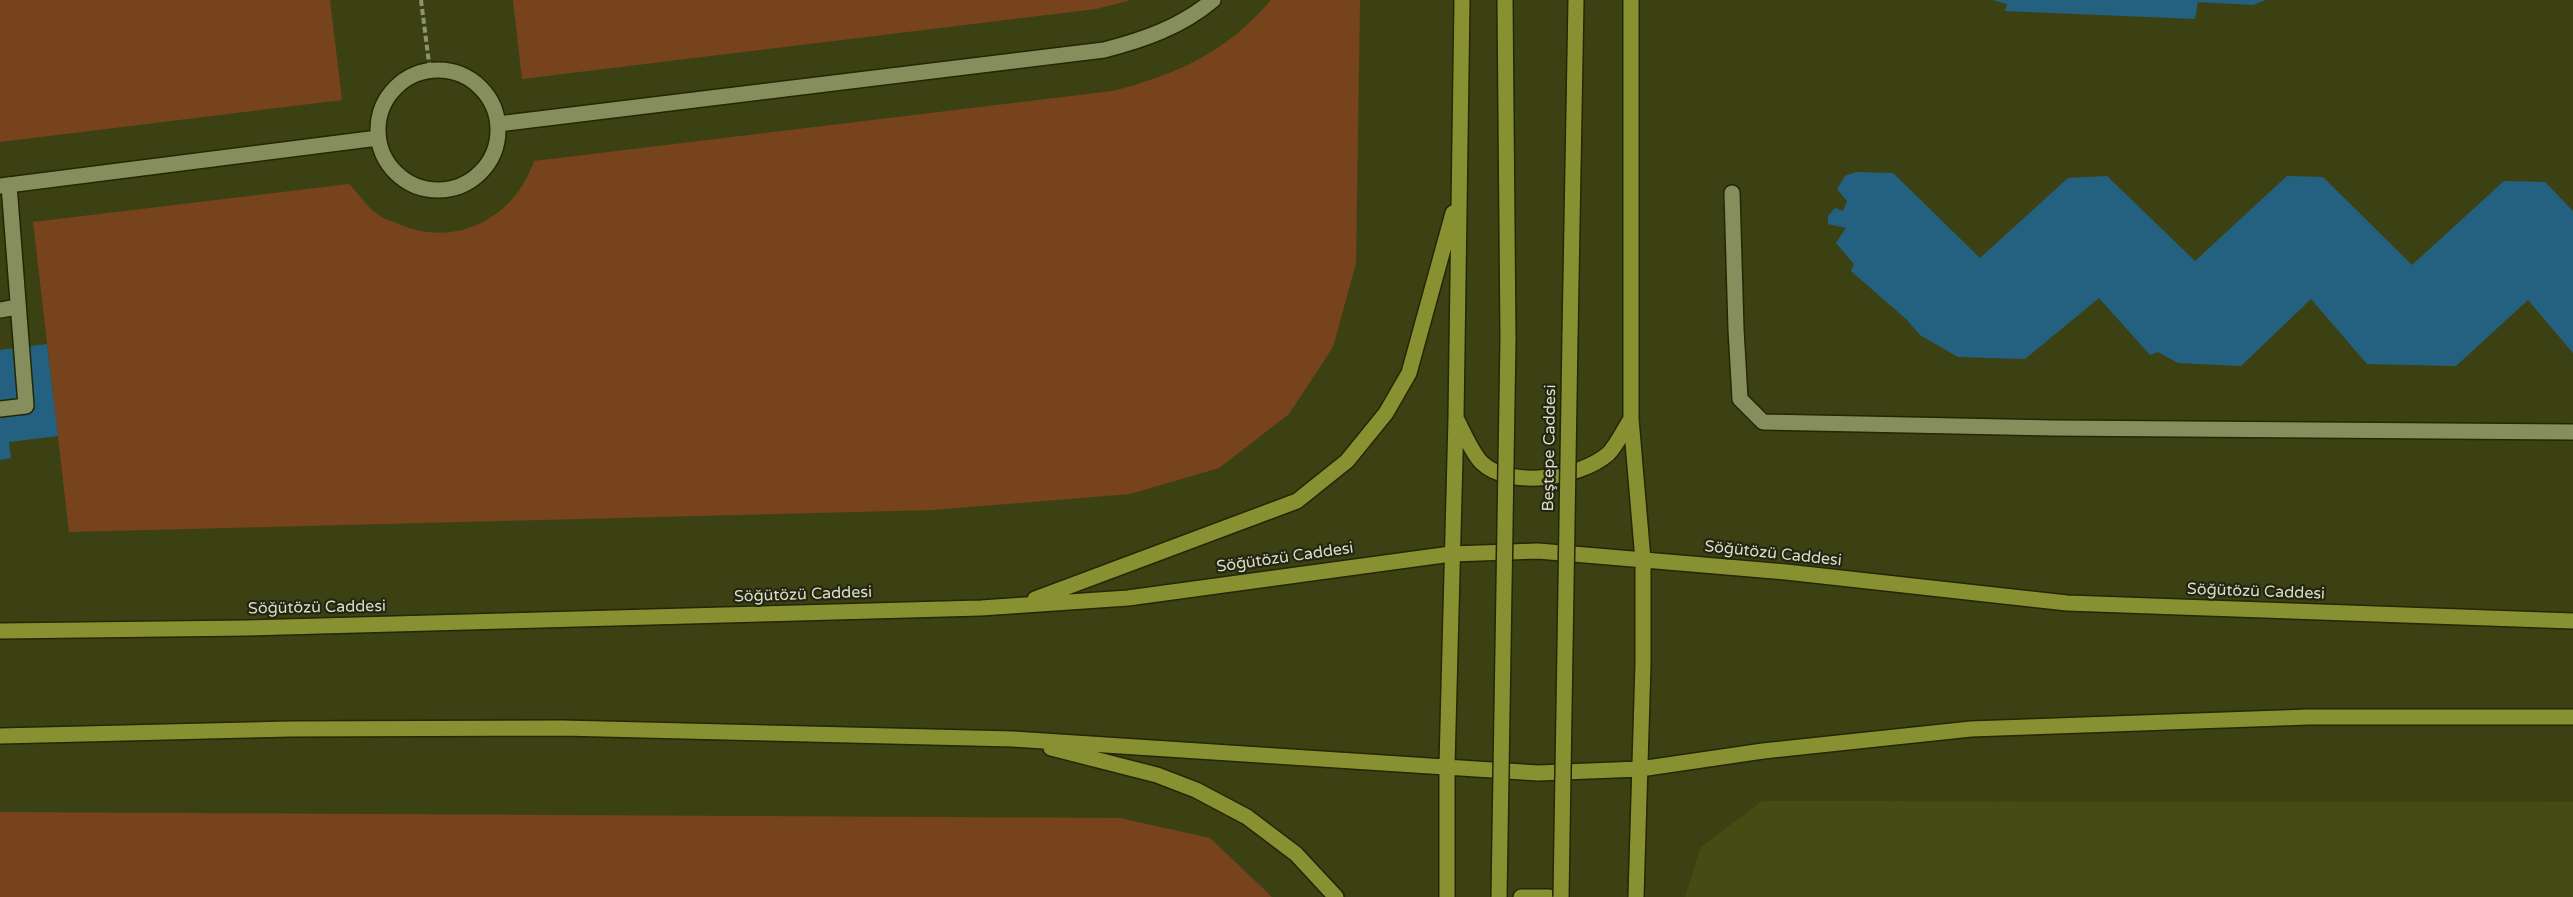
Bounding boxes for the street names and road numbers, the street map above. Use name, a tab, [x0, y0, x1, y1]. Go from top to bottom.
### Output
street label: Beştepe Caddesi	[1539, 384, 1561, 512]
street label: Söğütözü Caddesi	[1703, 537, 1843, 571]
street label: Söğütözü Caddesi	[1215, 539, 1355, 577]
street label: Söğütözü Caddesi	[2187, 580, 2325, 604]
street label: Söğütözü Caddesi	[734, 583, 872, 607]
street label: Söğütözü Caddesi	[248, 597, 386, 619]

